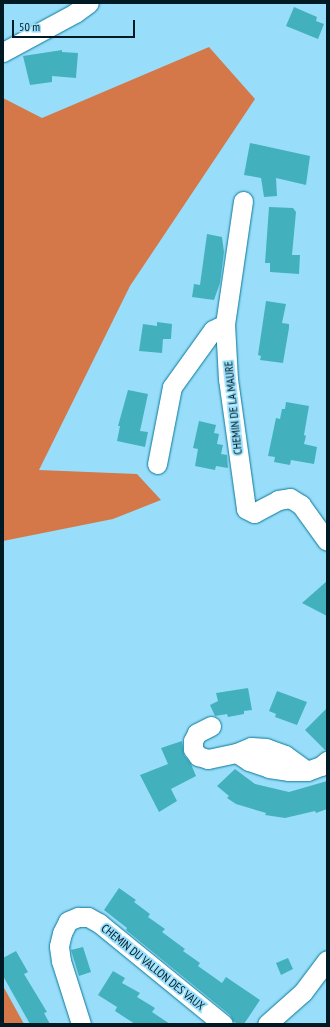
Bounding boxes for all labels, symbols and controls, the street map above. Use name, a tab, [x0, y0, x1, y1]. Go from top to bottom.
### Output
scale bar	[14, 12, 137, 38]
text: 50 m	[19, 19, 40, 34]
street label: CHEMIN DE LA MAURE	[221, 360, 245, 456]
street label: CHEMIN DU VALLON DES VAUX	[98, 921, 208, 1013]

